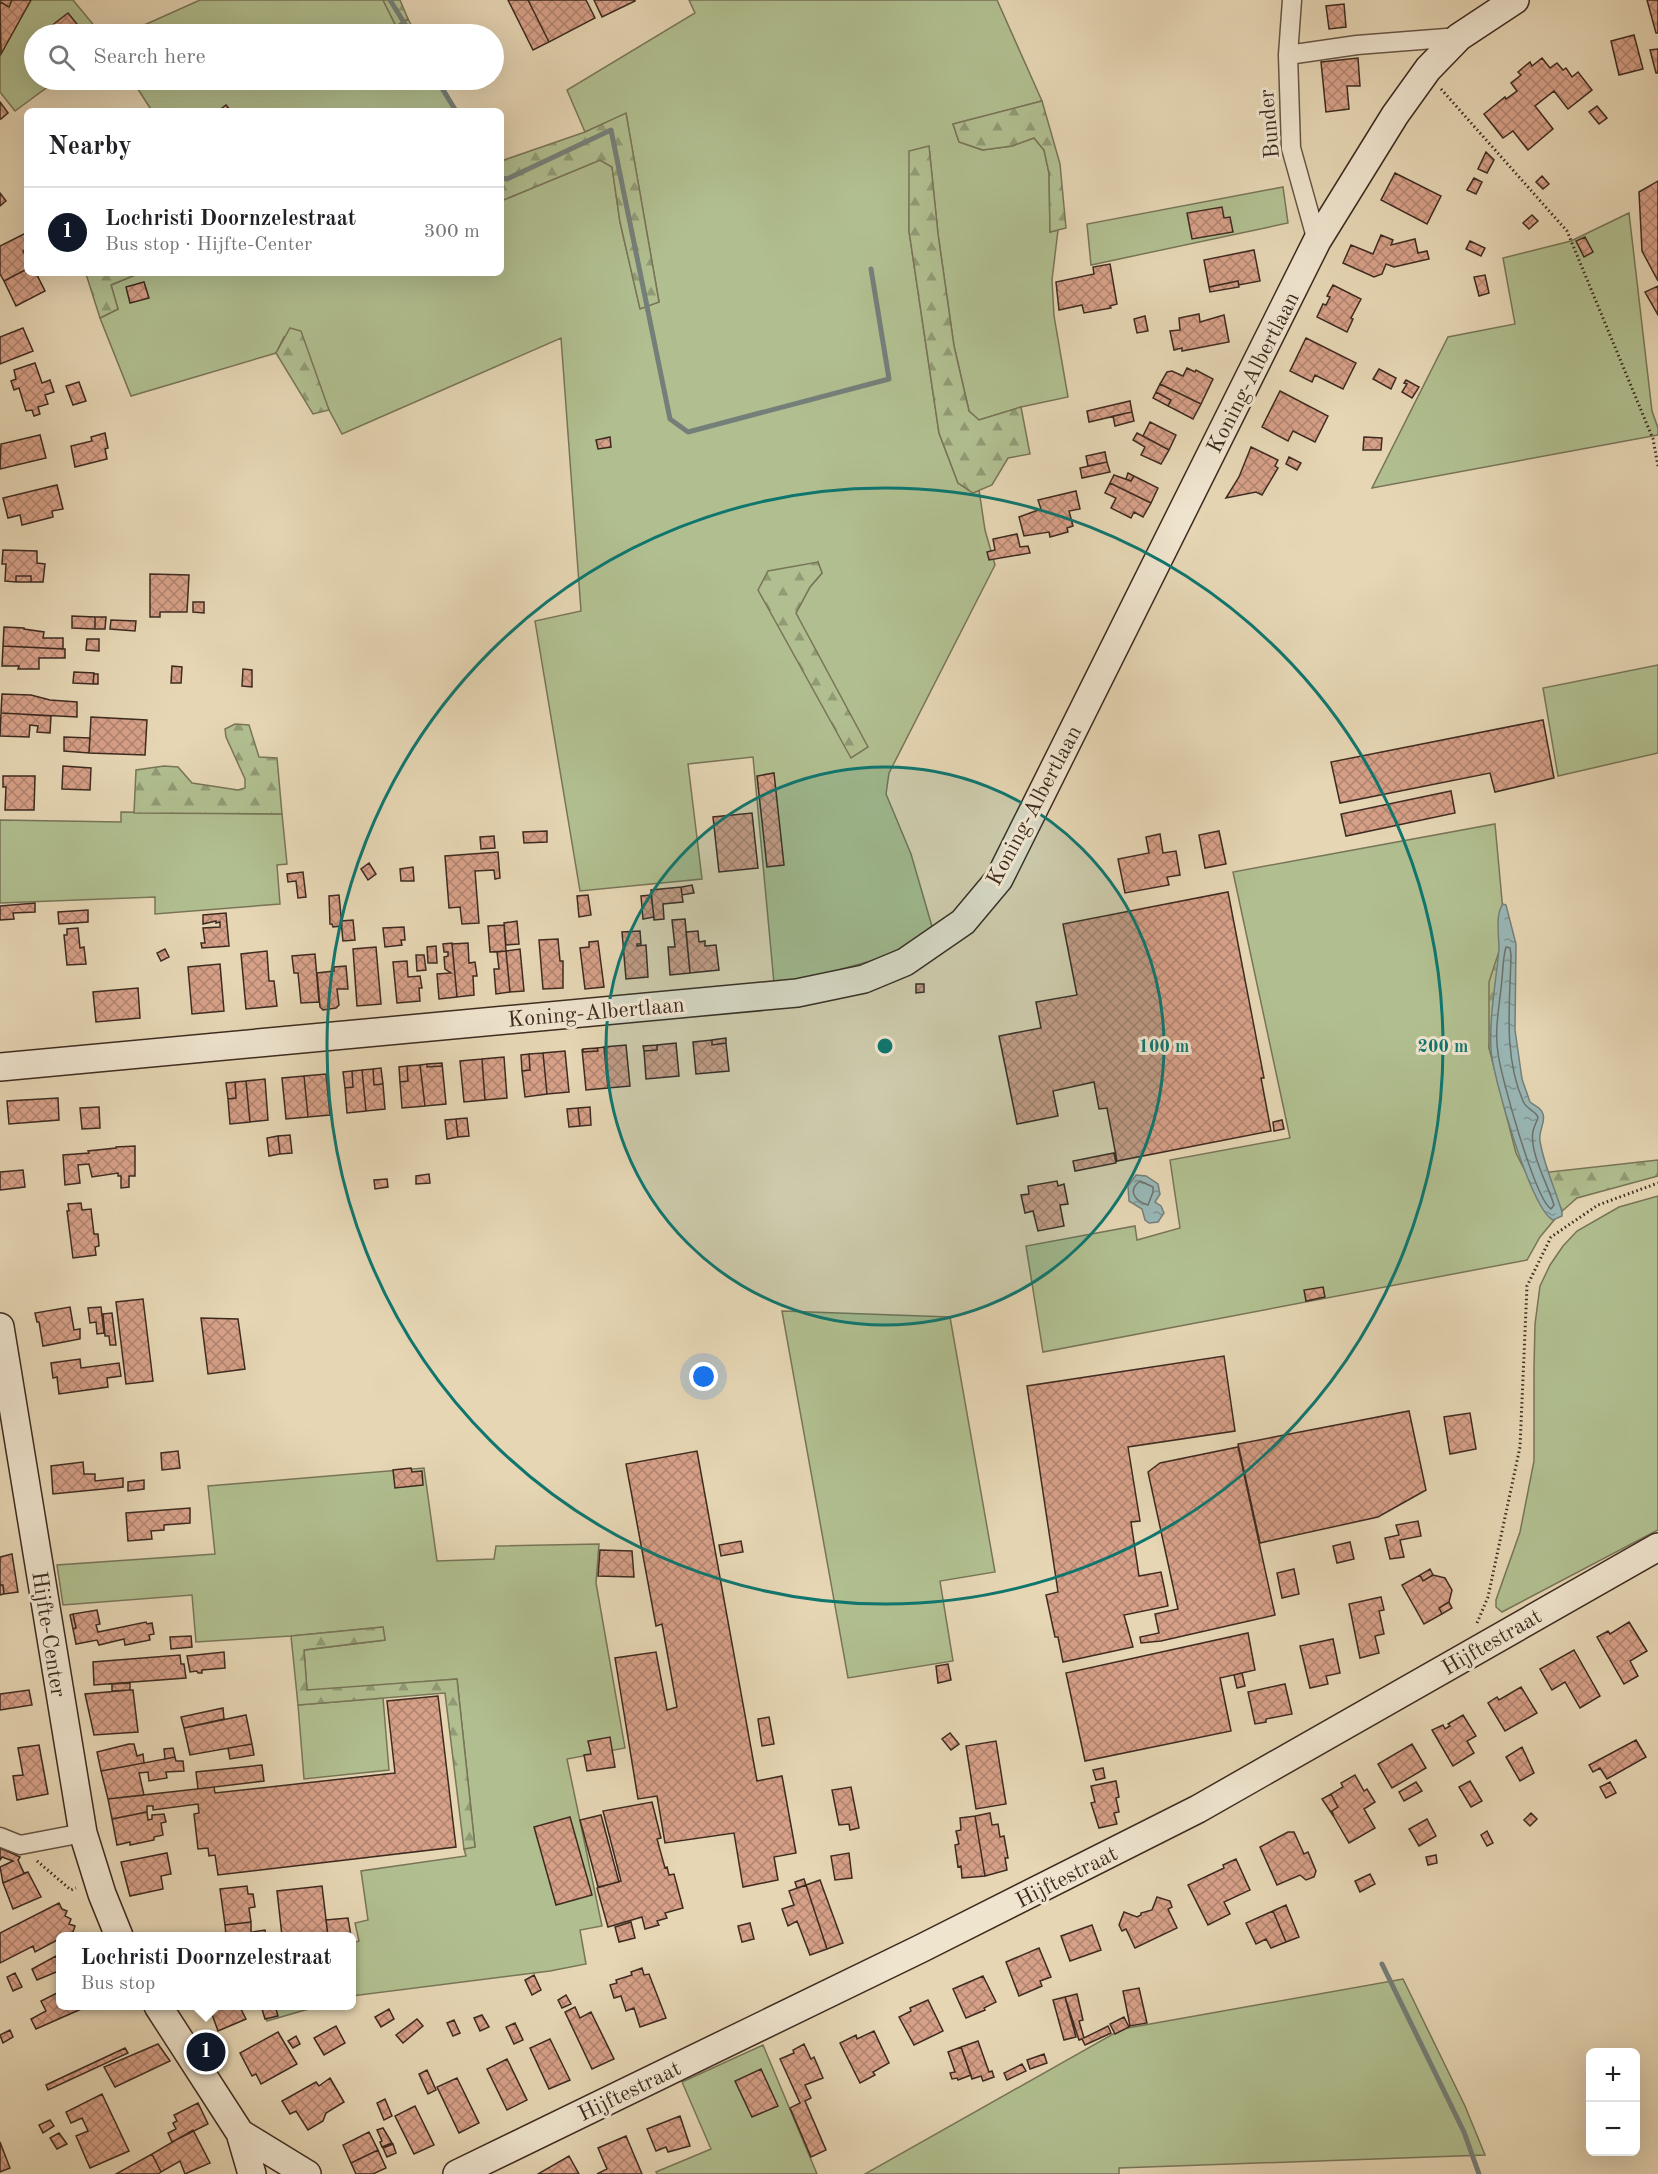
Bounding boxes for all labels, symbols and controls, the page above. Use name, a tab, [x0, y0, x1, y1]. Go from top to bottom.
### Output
search box	[24, 24, 504, 90]
icon: search	[45, 41, 78, 74]
text: Search here	[93, 46, 206, 68]
street label: Bunder	[1256, 88, 1284, 159]
text: Nearby	[48, 134, 132, 160]
text: Lochristi Doornzelestraat	[105, 208, 356, 230]
text: 1	[62, 222, 73, 242]
text: 300 m	[424, 222, 480, 242]
text: Bus stop · Hijfte-Center	[105, 235, 312, 255]
street label: Koning-Albertlaan	[1204, 289, 1304, 457]
street label: Koning-Albertlaan	[983, 722, 1086, 890]
street label: Koning-Albertlaan	[507, 994, 686, 1032]
centre of rings	[875, 1036, 895, 1056]
text: 100 m	[1139, 1038, 1189, 1056]
text: 200 m	[1418, 1038, 1468, 1056]
your location	[689, 1362, 718, 1391]
street label: Hijfte-Center	[27, 1570, 69, 1699]
street label: Hijftestraat	[1438, 1605, 1546, 1680]
street label: Hijftestraat	[1012, 1843, 1121, 1913]
popup	[56, 1932, 356, 2010]
text: Lochristi Doornzelestraat	[81, 1947, 331, 1969]
text: Bus stop	[81, 1974, 155, 1994]
pin: 1	[186, 2030, 226, 2074]
map controls	[1586, 2048, 1640, 2156]
button: +	[1586, 2048, 1640, 2102]
street label: Hijftestraat	[575, 2058, 685, 2126]
button: −	[1586, 2102, 1640, 2156]

